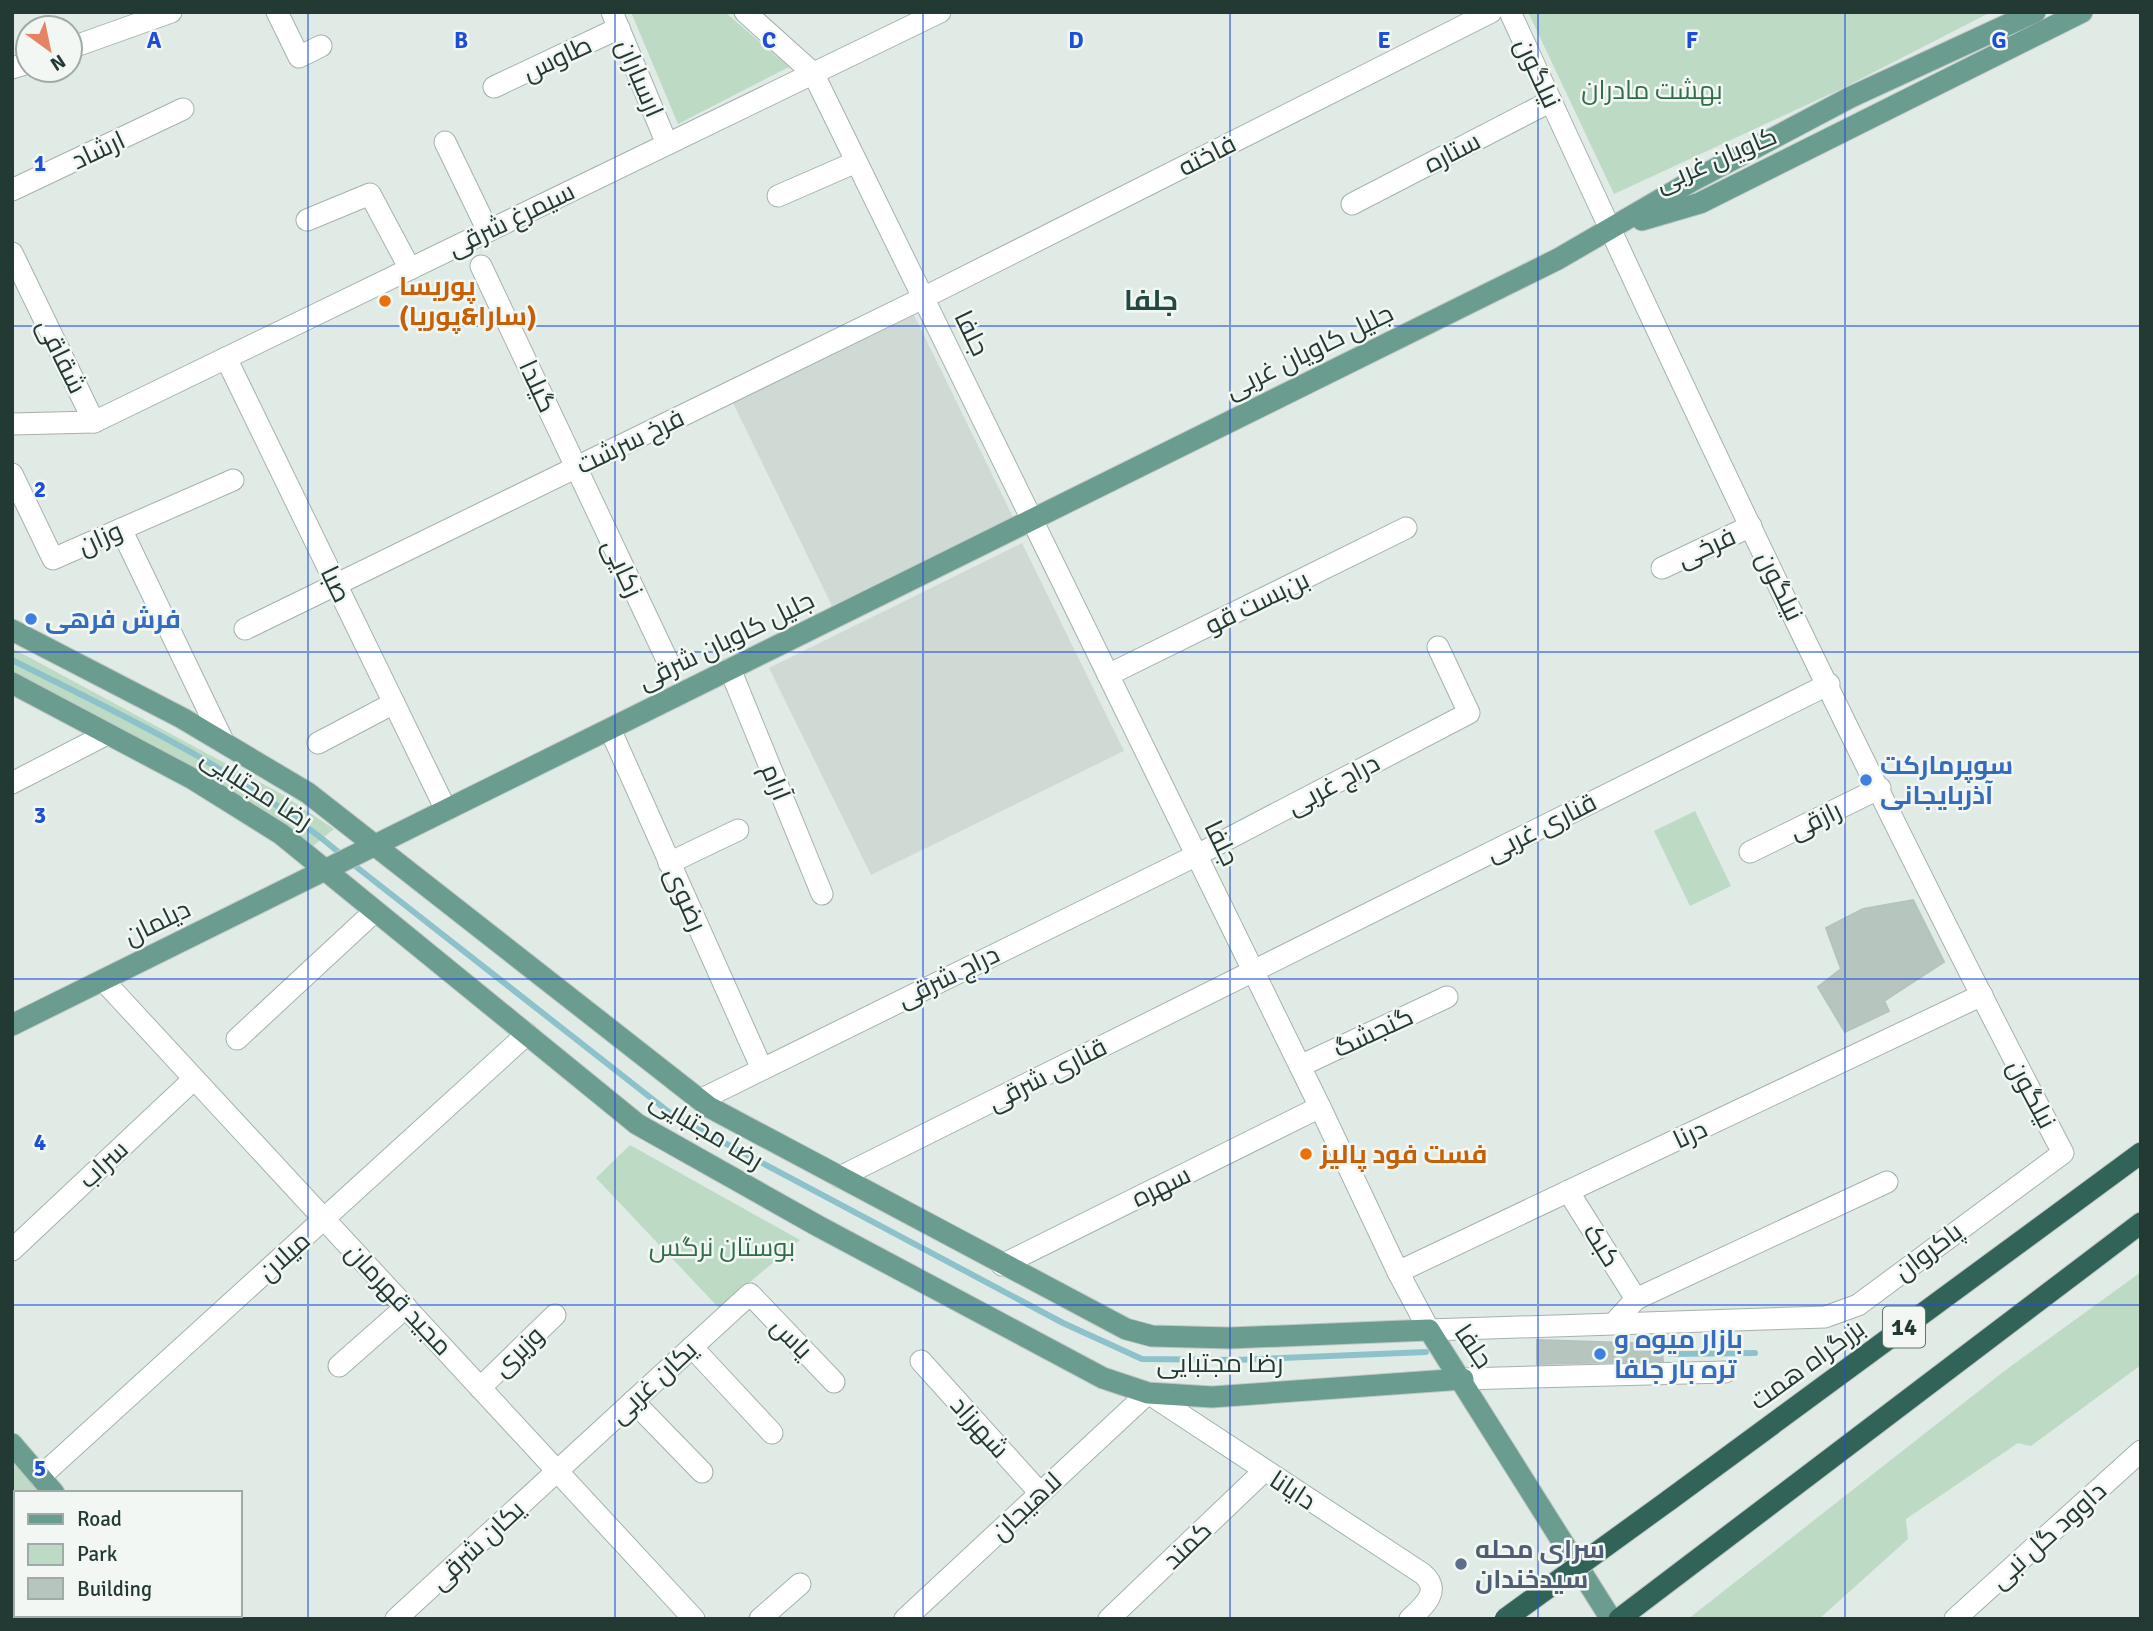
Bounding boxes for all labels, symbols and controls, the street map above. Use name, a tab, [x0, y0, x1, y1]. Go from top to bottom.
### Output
north arrow	[14, 14, 84, 84]
text: A	[147, 26, 162, 55]
text: B	[454, 26, 468, 55]
text: C	[762, 26, 776, 55]
text: D	[1068, 26, 1084, 55]
text: E	[1377, 26, 1391, 55]
text: F	[1686, 26, 1698, 55]
text: G	[1991, 26, 2007, 55]
street label: طاوس	[518, 29, 597, 89]
street label: نیلگون	[1507, 33, 1567, 113]
street label: ارسباران	[608, 34, 670, 122]
text: N	[46, 49, 70, 76]
park label: بهشت مادران	[1581, 75, 1723, 107]
street label: کاویان غربی	[1651, 120, 1782, 200]
street label: ارشاد	[66, 125, 130, 177]
street label: ستاره	[1419, 125, 1486, 181]
street label: فاخته	[1173, 128, 1242, 184]
text: 1	[34, 149, 46, 178]
street label: سیمرغ شرقی	[443, 175, 580, 264]
place label: پوریسا (سارا&پوریا)	[399, 271, 537, 334]
district label: جلفا	[1124, 284, 1178, 318]
marker: پوریسا (سارا&پوریا)	[377, 293, 393, 309]
street label: جلیل کاویان غربی	[1220, 297, 1399, 406]
street label: جلفا	[946, 305, 996, 361]
street label: شقاقی	[29, 314, 93, 399]
street label: گیلدا	[511, 355, 563, 418]
street label: فرخ سرشت	[571, 402, 690, 482]
text: 2	[34, 475, 46, 504]
street label: وزان	[73, 515, 128, 563]
street label: فرخی	[1672, 521, 1741, 575]
street label: زکایی	[595, 534, 649, 603]
street label: نیلگون	[1749, 546, 1810, 626]
street label: صبا	[313, 561, 358, 608]
street label: بن‌بست قو	[1200, 564, 1315, 642]
street label: جلیل کاویان شرقی	[633, 584, 820, 697]
place label: فرش فرهی	[45, 604, 181, 636]
marker: فرش فرهی	[23, 611, 39, 627]
street label: رضا مجتبایی	[195, 742, 318, 838]
street label: دراج غربی	[1282, 747, 1385, 823]
place label: سوپرمارکت آذربایجانی	[1880, 750, 2013, 812]
street label: آرام	[752, 759, 797, 806]
marker: سوپرمارکت آذربایجانی	[1858, 772, 1874, 788]
street label: قناری غربی	[1481, 786, 1602, 869]
street label: رازقی	[1784, 795, 1847, 847]
text: 3	[34, 801, 46, 830]
street label: جلفا	[1196, 815, 1246, 871]
street label: رضوی	[657, 863, 713, 936]
street label: دیلمان	[119, 893, 196, 953]
street label: دراج شرقی	[892, 938, 1005, 1015]
street label: گنجشگ	[1328, 1001, 1418, 1065]
street label: قناری شرقی	[983, 1031, 1112, 1119]
street label: نیلگون	[2000, 1055, 2062, 1134]
street label: رضا مجتبایی	[644, 1084, 769, 1177]
street label: درنا	[1668, 1113, 1713, 1157]
text: 4	[34, 1128, 46, 1157]
street label: سراب	[72, 1134, 135, 1196]
place label: فست فود پالیز	[1319, 1139, 1487, 1172]
marker: فست فود پالیز	[1298, 1146, 1314, 1162]
street label: سهره	[1127, 1159, 1196, 1215]
street label: پاکروان	[1888, 1216, 1969, 1288]
street label: کبک	[1576, 1218, 1627, 1273]
street label: میلان	[252, 1225, 317, 1288]
park label: بوستان نرگس	[649, 1232, 795, 1264]
street label: مجید قهرمان	[338, 1237, 458, 1363]
road number: 14	[1883, 1307, 1925, 1348]
street label: یاس	[764, 1311, 819, 1366]
street label: بزرگراه همت	[1744, 1312, 1871, 1417]
street label: جلفا	[1447, 1318, 1499, 1375]
street label: وزیری	[486, 1320, 551, 1384]
place label: بازار میوه و تره بار جلفا	[1614, 1324, 1743, 1386]
street label: یکان غربی	[603, 1334, 704, 1431]
marker: بازار میوه و تره بار جلفا	[1592, 1346, 1608, 1362]
street label: رضا مجتبایی	[1157, 1348, 1283, 1380]
street label: شهرزاد	[943, 1390, 1016, 1465]
text: 5	[34, 1454, 46, 1483]
street label: دایانا	[1263, 1464, 1322, 1518]
street label: لاهیجان	[984, 1466, 1069, 1548]
street label: داوود گل نبی	[1984, 1475, 2113, 1596]
legend	[14, 1491, 242, 1617]
street label: یکان شرقی	[424, 1494, 531, 1597]
text: Road	[77, 1506, 122, 1532]
street label: کمند	[1157, 1515, 1219, 1576]
place label: سرای محله سیدخندان	[1475, 1534, 1605, 1596]
text: Park	[77, 1541, 118, 1567]
marker: سرای محله سیدخندان	[1453, 1556, 1469, 1572]
text: Building	[77, 1576, 152, 1602]

